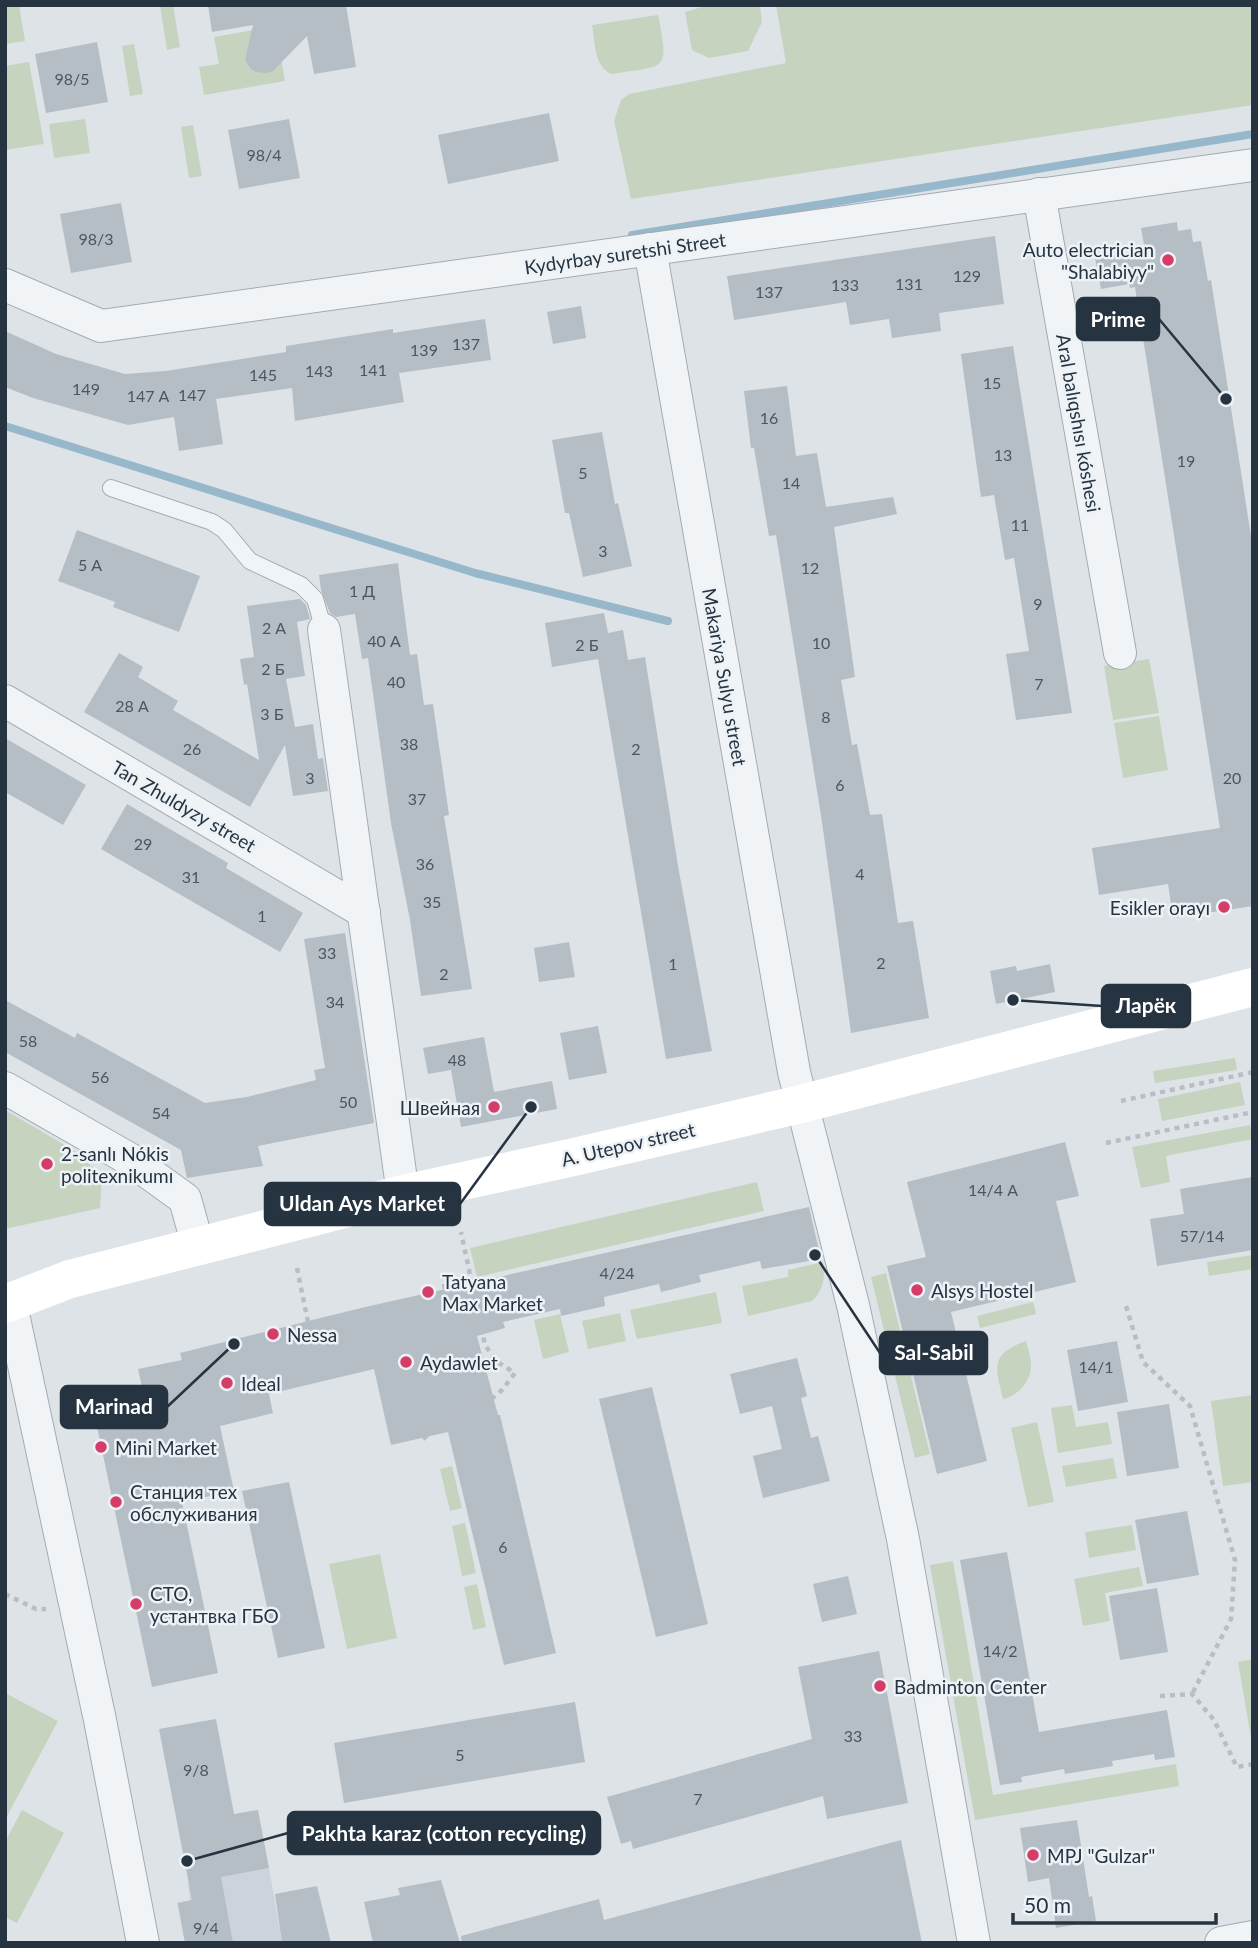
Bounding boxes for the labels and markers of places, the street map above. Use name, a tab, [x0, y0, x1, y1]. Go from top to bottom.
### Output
place label: Auto electrician "Shalabiyy"	[1023, 238, 1154, 283]
marker: Auto electrician "Shalabiyy"	[1160, 252, 1176, 268]
callout: Prime	[1077, 298, 1159, 340]
place label: Esikler orayı	[1110, 896, 1210, 919]
marker: Esikler orayı	[1216, 899, 1232, 915]
callout: Ларёк	[1102, 985, 1190, 1027]
place label: Швейная	[400, 1096, 480, 1119]
marker: Швейная	[486, 1099, 502, 1115]
place label: 2-sanlı Nókis politexnikumı	[61, 1142, 173, 1187]
marker: 2-sanlı Nókis politexnikumı	[39, 1156, 55, 1172]
callout: Uldan Ays Market	[265, 1183, 460, 1225]
place label: Tatyana Max Market	[442, 1270, 543, 1315]
place label: Alsys Hostel	[931, 1279, 1034, 1302]
marker: Alsys Hostel	[909, 1282, 925, 1298]
marker: Tatyana Max Market	[420, 1284, 436, 1300]
place label: Nessa	[287, 1323, 337, 1346]
marker: Nessa	[265, 1326, 281, 1342]
callout: Sal-Sabil	[880, 1332, 987, 1374]
place label: Aydawlet	[420, 1351, 498, 1374]
marker: Aydawlet	[398, 1354, 414, 1370]
place label: Ideal	[241, 1372, 281, 1395]
marker: Ideal	[219, 1375, 235, 1391]
callout: Marinad	[61, 1386, 167, 1428]
place label: Mini Market	[115, 1436, 217, 1459]
marker: Mini Market	[93, 1439, 109, 1455]
place label: Станция тех обслуживания	[130, 1480, 258, 1525]
marker: Станция тех обслуживания	[108, 1494, 124, 1510]
place label: СТО, устантвка ГБО	[150, 1582, 279, 1627]
marker: СТО, устантвка ГБО	[128, 1596, 144, 1612]
place label: Badminton Center	[894, 1675, 1047, 1698]
marker: Badminton Center	[872, 1678, 888, 1694]
callout: Pakhta karaz (cotton recycling)	[288, 1812, 600, 1854]
place label: MPJ "Gulzar"	[1047, 1844, 1155, 1867]
marker: MPJ "Gulzar"	[1025, 1847, 1041, 1863]

